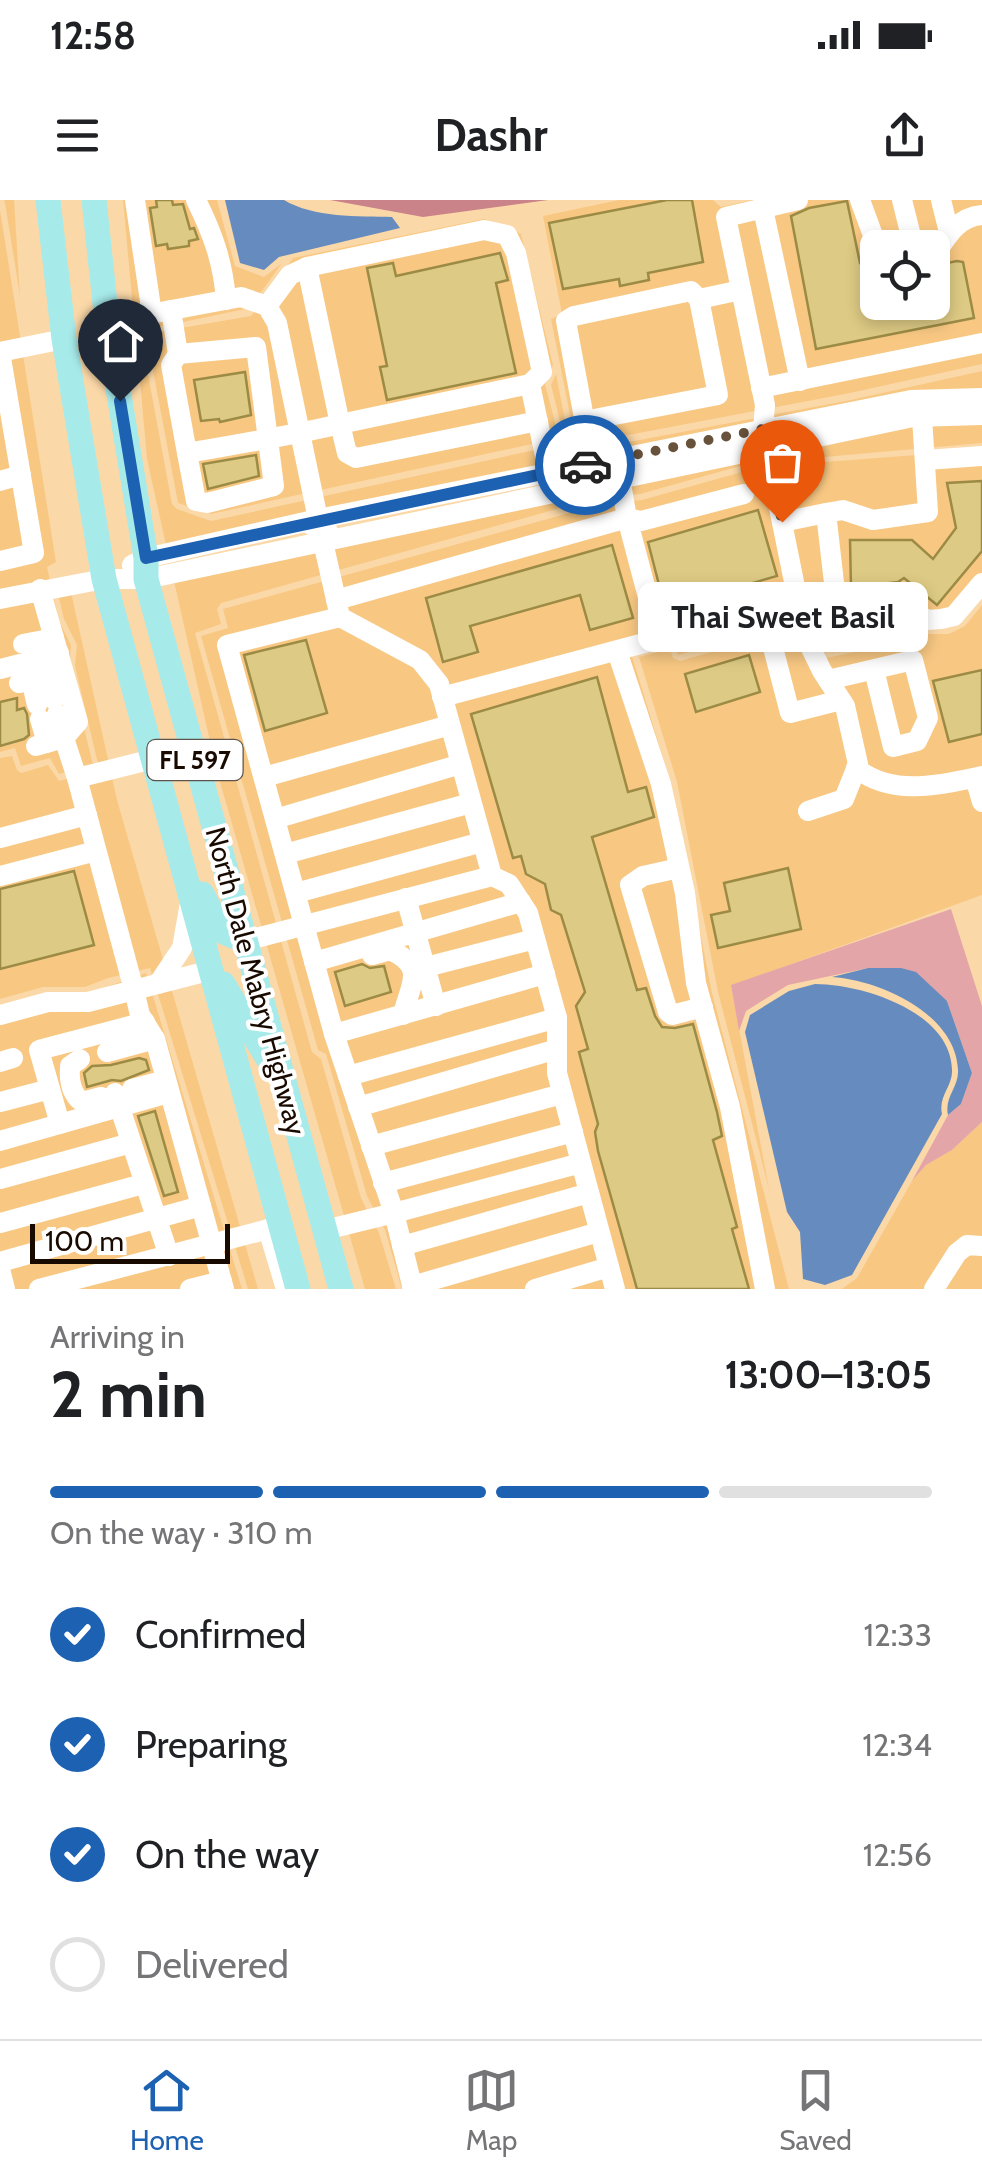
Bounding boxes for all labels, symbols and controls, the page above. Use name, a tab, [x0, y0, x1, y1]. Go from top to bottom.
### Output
text: 12:58	[50, 12, 136, 59]
icon: menu	[50, 108, 105, 163]
text: Dashr	[434, 108, 548, 162]
icon: share	[877, 108, 932, 163]
map controls	[860, 230, 950, 320]
button: locate	[860, 230, 950, 320]
pin	[78, 299, 163, 402]
icon: home	[93, 314, 148, 369]
courier	[535, 415, 635, 515]
pin	[740, 420, 825, 523]
icon: bag	[755, 435, 810, 490]
icon: car	[558, 438, 613, 493]
callout: Thai Sweet Basil	[637, 582, 927, 652]
text: Thai Sweet Basil	[671, 597, 895, 636]
road number: FL 597	[148, 740, 242, 780]
street label: North Dale Mabry Highway	[198, 823, 314, 1139]
scale bar	[30, 1219, 230, 1264]
text: 100 m	[45, 1224, 124, 1258]
text: Arriving in	[50, 1317, 185, 1356]
text: 13:00–13:05	[725, 1351, 932, 1398]
text: 2 min	[50, 1354, 207, 1433]
text: On the way · 310 m	[50, 1513, 313, 1552]
icon: check	[50, 1607, 105, 1662]
text: Confirmed	[135, 1611, 306, 1658]
text: 12:33	[864, 1615, 932, 1654]
icon: check	[50, 1717, 105, 1772]
text: Preparing	[135, 1721, 287, 1768]
text: 12:34	[862, 1725, 932, 1764]
icon: check	[50, 1827, 105, 1882]
text: On the way	[135, 1831, 319, 1878]
text: 12:56	[863, 1835, 932, 1874]
text: Delivered	[135, 1941, 289, 1988]
tab: Home	[130, 2063, 204, 2157]
tab: Map	[464, 2063, 519, 2157]
tab: Saved	[779, 2063, 852, 2157]

